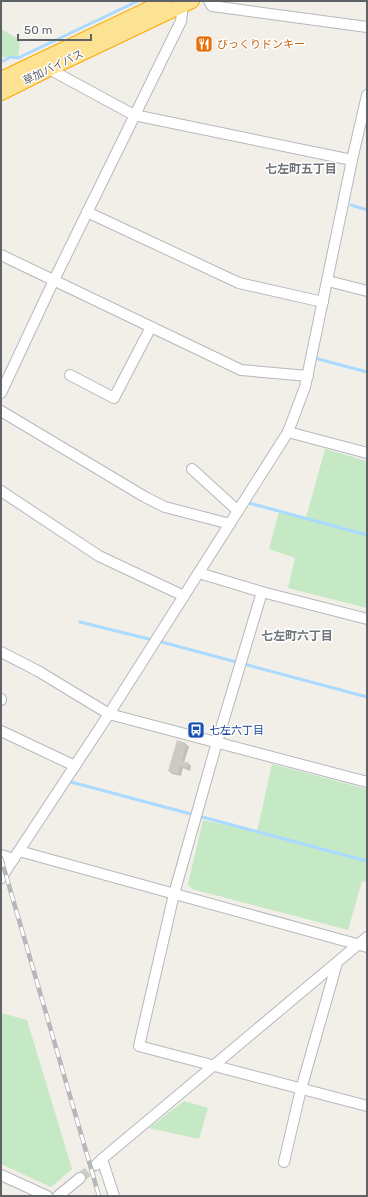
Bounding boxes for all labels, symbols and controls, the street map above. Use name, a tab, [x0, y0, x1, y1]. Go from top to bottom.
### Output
scale bar	[18, 16, 91, 42]
text: 50 m	[24, 23, 52, 37]
restaurant icon: びっくりドンキー	[194, 34, 214, 54]
place label: びっくりドンキー	[217, 38, 305, 51]
street label: 草加バイパス	[21, 47, 86, 88]
district label: 七左町五丁目	[265, 162, 337, 176]
district label: 七左町六丁目	[261, 629, 333, 643]
bus stop icon: 七左六丁目	[186, 720, 206, 740]
place label: 七左六丁目	[209, 724, 264, 737]

